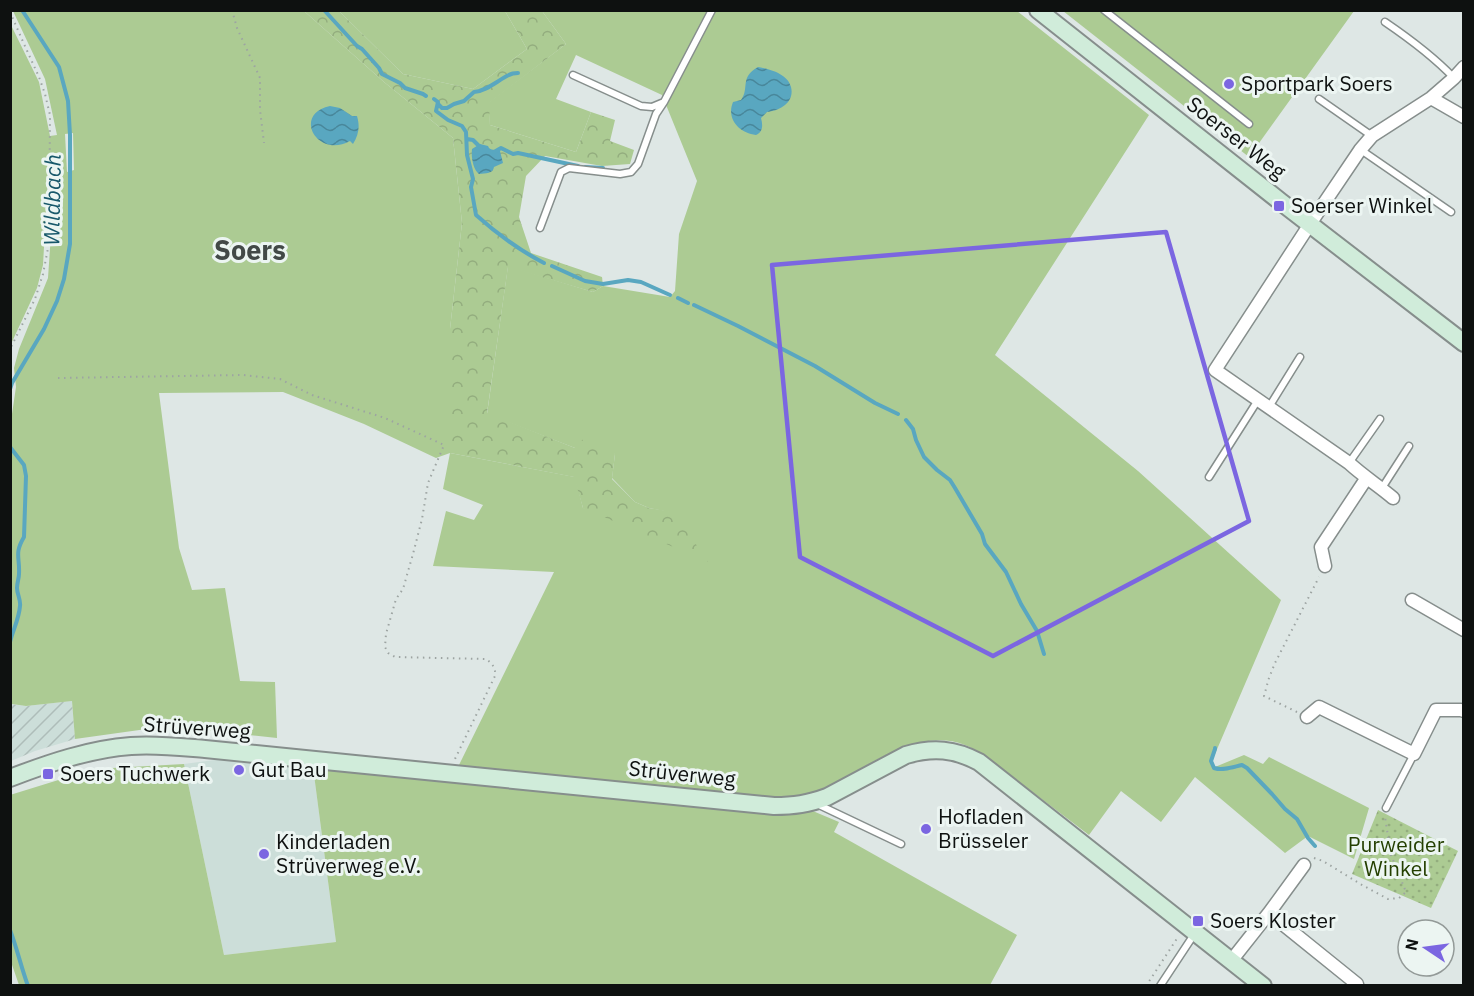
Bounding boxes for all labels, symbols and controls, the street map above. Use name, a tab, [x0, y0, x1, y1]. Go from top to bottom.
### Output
place label: Sportpark Soers	[1241, 69, 1393, 97]
marker: Sportpark Soers	[1222, 77, 1236, 91]
street label: Soerser Weg	[1181, 90, 1292, 185]
water label: Wildbach	[36, 154, 67, 246]
place label: Soerser Winkel	[1291, 191, 1433, 219]
marker: Soerser Winkel	[1272, 199, 1286, 213]
district label: Soers	[214, 232, 286, 267]
street label: Strüverweg	[143, 709, 252, 745]
street label: Strüverweg	[627, 753, 737, 793]
place label: Gut Bau	[251, 755, 327, 783]
place label: Soers Tuchwerk	[60, 759, 210, 787]
marker: Gut Bau	[232, 763, 246, 777]
marker: Soers Tuchwerk	[41, 767, 55, 781]
place label: Hofladen Brüsseler	[938, 802, 1028, 854]
marker: Hofladen Brüsseler	[919, 822, 933, 836]
place label: Kinderladen Strüverweg e.V.	[276, 827, 421, 879]
park label: Purweider Winkel	[1348, 830, 1445, 882]
marker: Kinderladen Strüverweg e.V.	[257, 847, 271, 861]
place label: Soers Kloster	[1210, 906, 1336, 934]
marker: Soers Kloster	[1191, 914, 1205, 928]
north arrow	[1396, 918, 1456, 978]
text: N	[1400, 937, 1422, 953]

